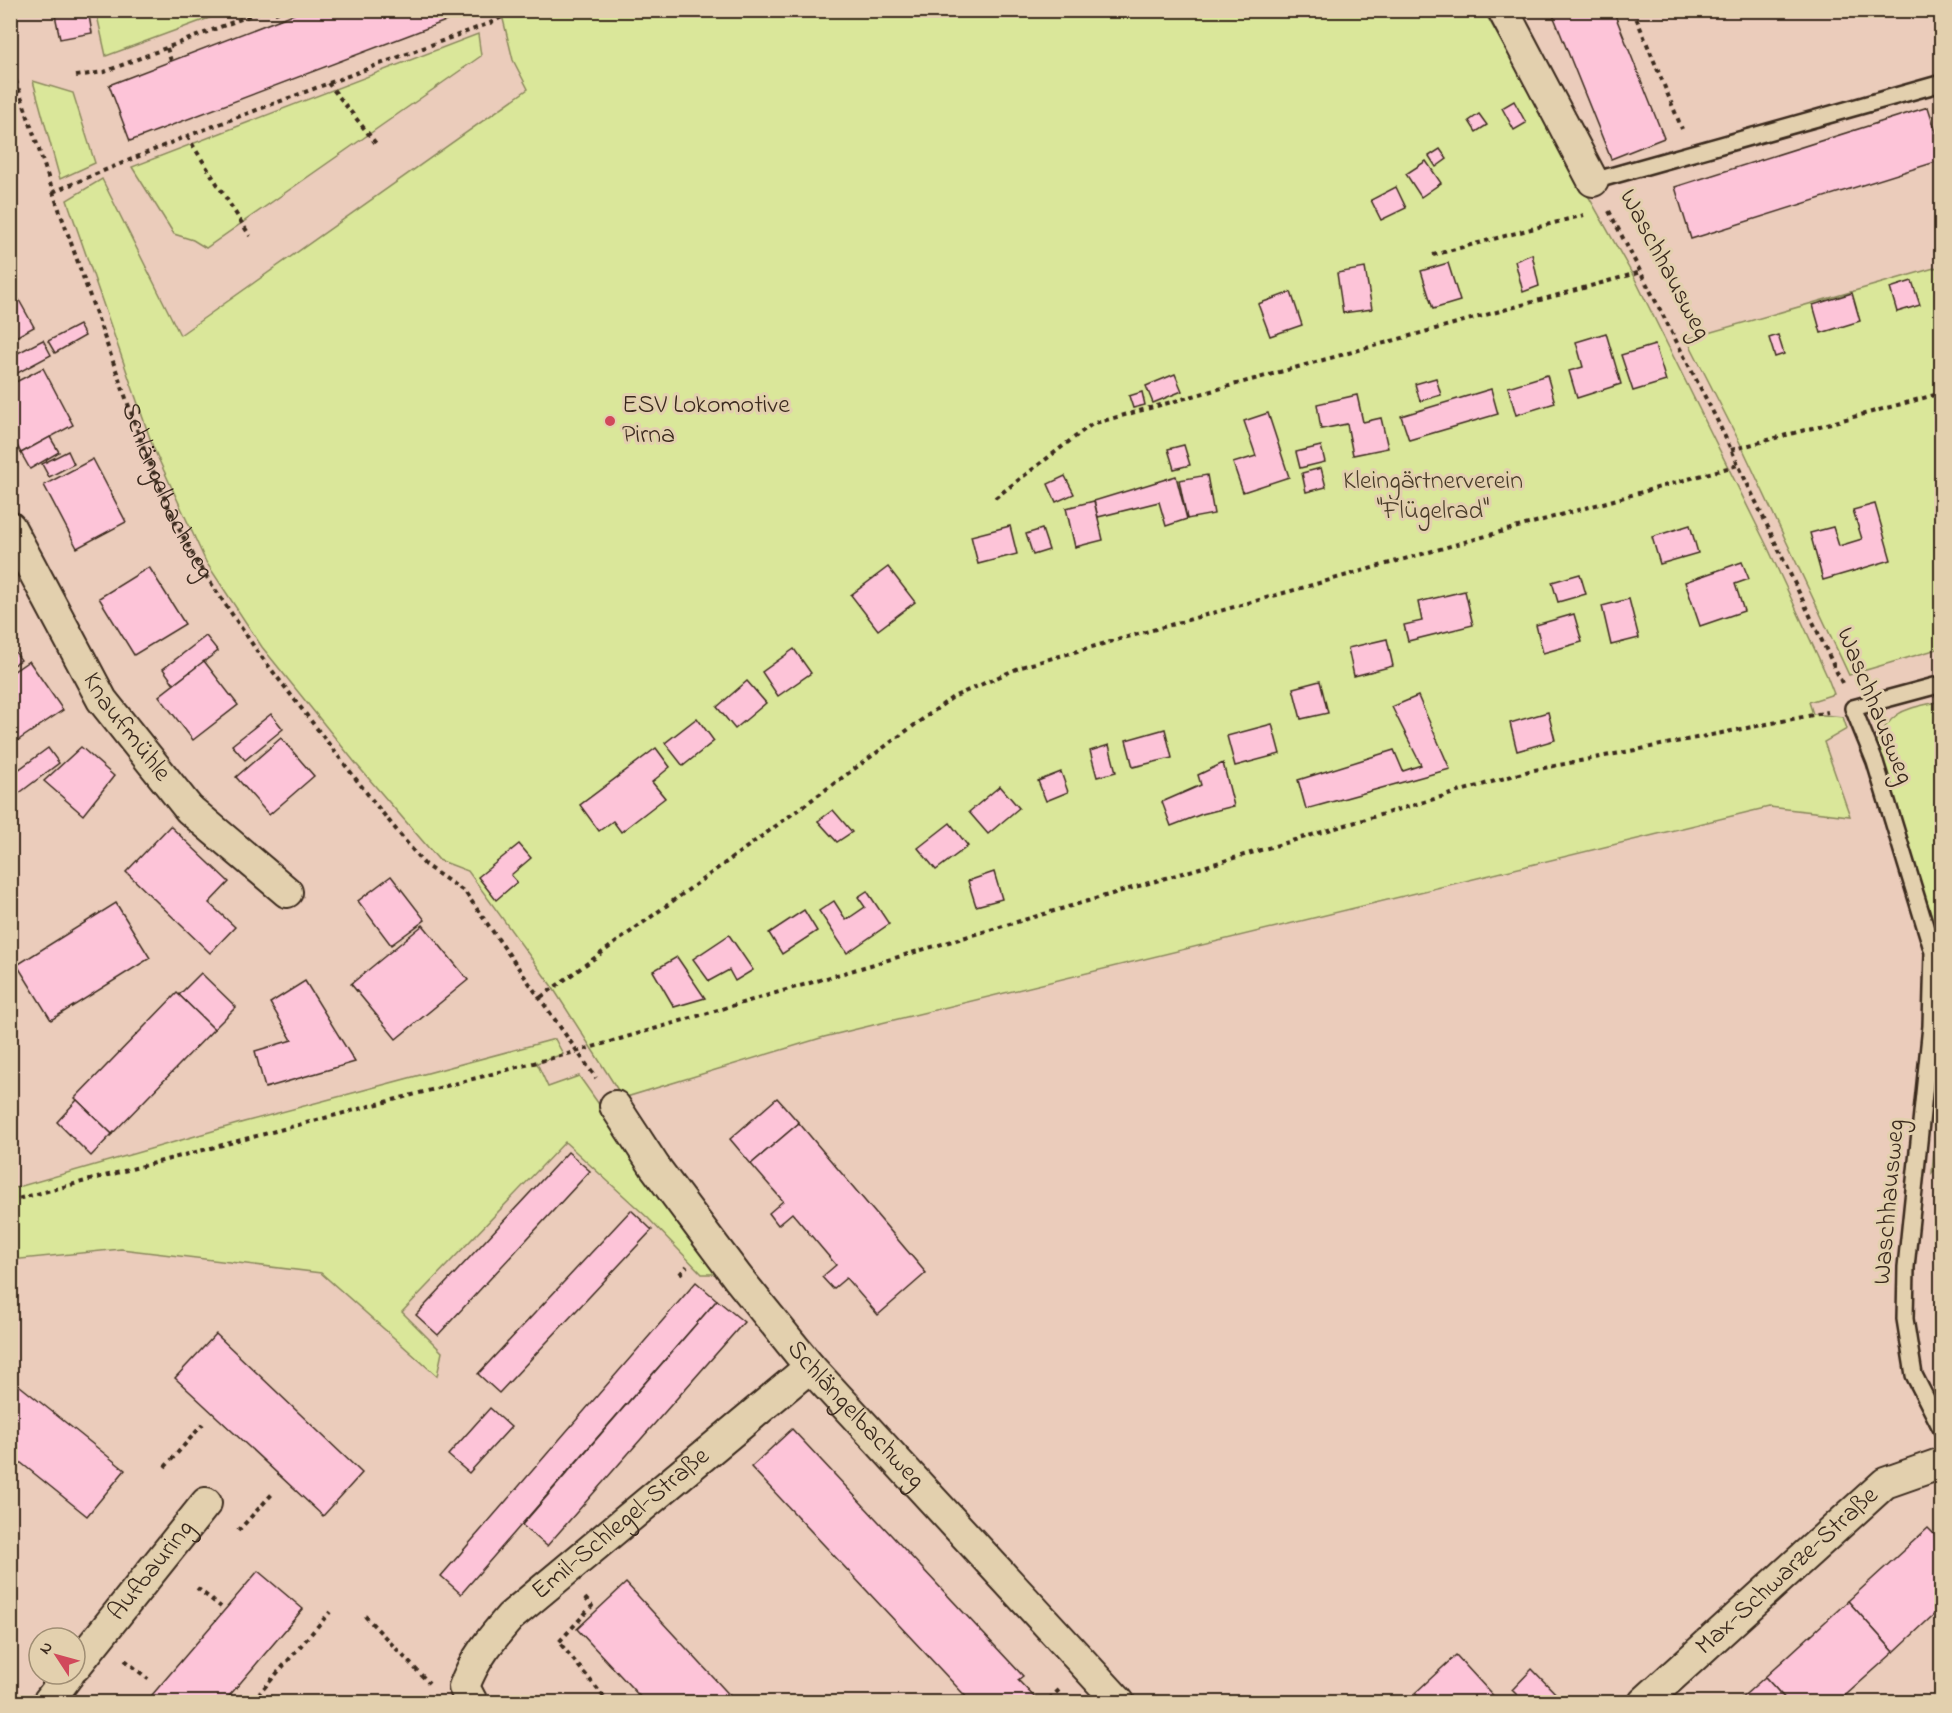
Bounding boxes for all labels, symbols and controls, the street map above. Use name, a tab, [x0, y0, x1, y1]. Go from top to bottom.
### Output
street label: Waschhausweg	[1608, 183, 1720, 347]
place label: ESV Lokomotive Pirna	[622, 387, 790, 455]
street label: Schlängelbachweg	[110, 397, 222, 588]
marker: ESV Lokomotive Pirna	[603, 414, 617, 428]
park label: Kleingärtnerverein "Flügelrad"	[1343, 463, 1523, 531]
street label: Waschhausweg	[1825, 622, 1923, 790]
street label: Knaufmühle	[72, 666, 180, 791]
street label: Waschhausweg	[1864, 1118, 1916, 1286]
street label: Schlängelbachweg	[777, 1332, 933, 1499]
street label: Emil-Schlegel-Straße	[524, 1439, 719, 1610]
street label: Max-Schwarze-Straße	[1687, 1478, 1888, 1665]
street label: Aufbauring	[99, 1512, 204, 1630]
north arrow	[27, 1626, 87, 1686]
text: N	[34, 1637, 59, 1660]

